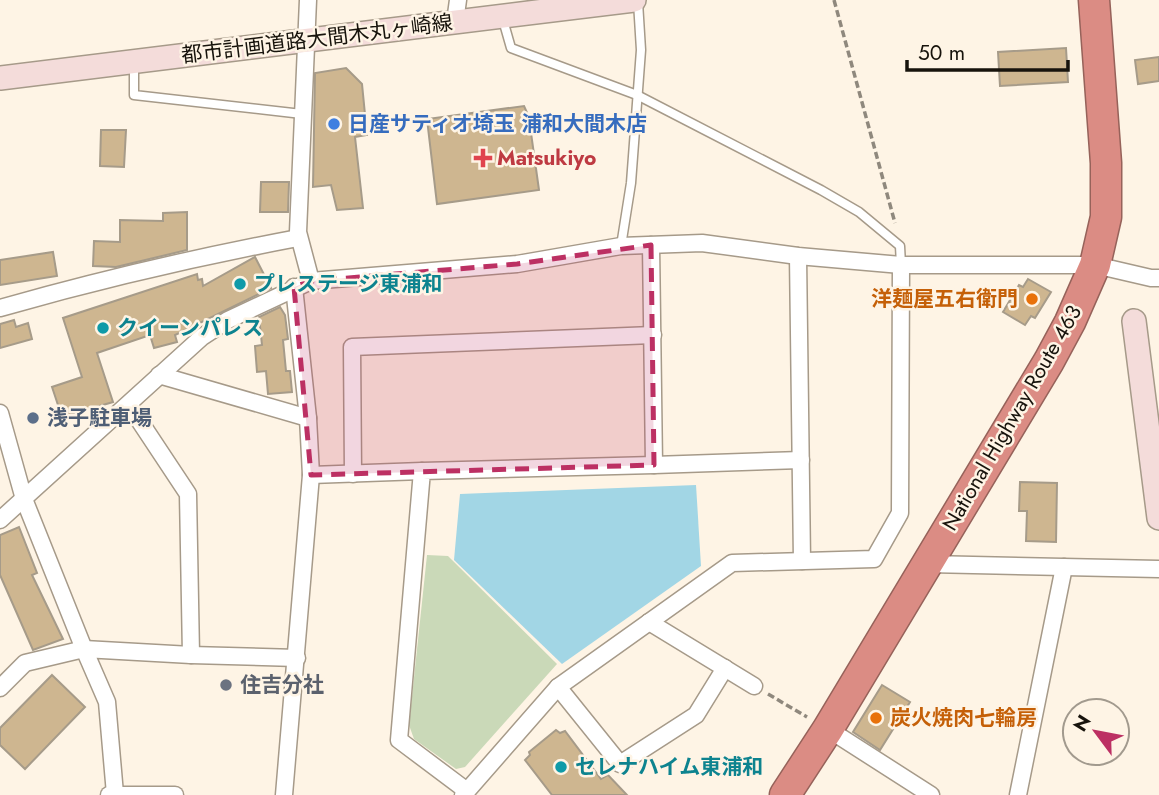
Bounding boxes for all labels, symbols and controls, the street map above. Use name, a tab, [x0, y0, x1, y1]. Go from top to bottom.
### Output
street label: 都市計画道路大間木丸ヶ崎線	[180, 7, 454, 71]
scale bar	[907, 28, 1068, 72]
text: 50 m	[918, 38, 965, 68]
place label: 日産サティオ埼玉 浦和大間木店	[348, 109, 647, 139]
marker: 日産サティオ埼玉 浦和大間木店	[326, 116, 342, 132]
place label: Matsukiyo	[497, 143, 596, 173]
marker: Matsukiyo	[475, 150, 491, 166]
place label: プレステージ東浦和	[254, 269, 443, 299]
marker: プレステージ東浦和	[232, 276, 248, 292]
place label: 洋麺屋五右衛門	[871, 284, 1018, 314]
marker: 洋麺屋五右衛門	[1024, 291, 1040, 307]
street label: National Highway Route 463	[935, 300, 1089, 536]
place label: クイーンパレス	[117, 313, 263, 343]
marker: クイーンパレス	[95, 320, 111, 336]
place label: 浅子駐車場	[47, 403, 152, 433]
marker: 浅子駐車場	[25, 410, 41, 426]
place label: 住吉分社	[240, 670, 324, 700]
marker: 住吉分社	[218, 677, 234, 693]
north arrow	[1061, 697, 1131, 767]
place label: 炭火焼肉七輪房	[890, 703, 1037, 733]
marker: 炭火焼肉七輪房	[868, 710, 884, 726]
text: N	[1067, 710, 1097, 737]
place label: セレナハイム東浦和	[575, 752, 763, 782]
marker: セレナハイム東浦和	[553, 759, 569, 775]

